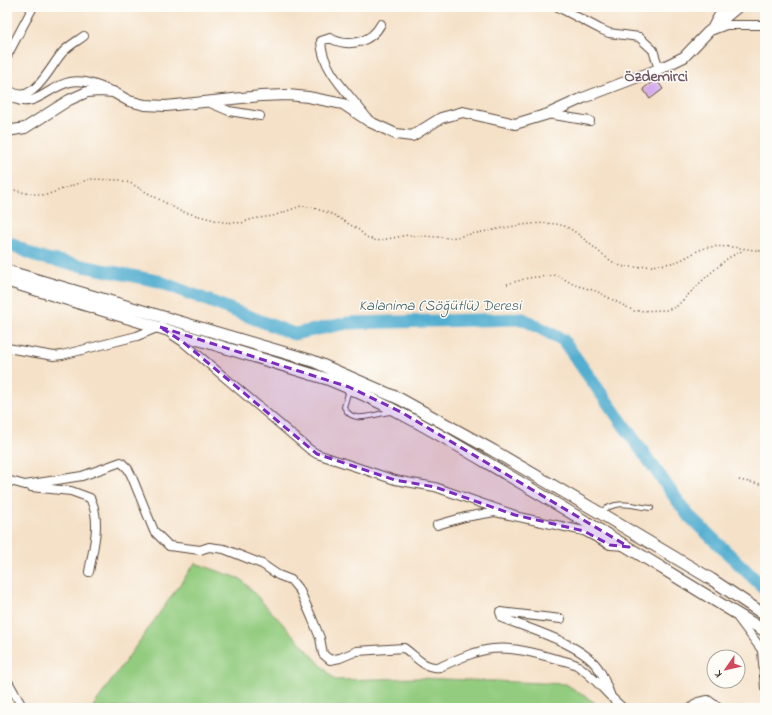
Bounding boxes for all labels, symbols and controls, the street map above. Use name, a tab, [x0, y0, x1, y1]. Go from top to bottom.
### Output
district label: Özdemirci	[624, 65, 688, 89]
water label: Kalanima (Söğütlü) Deresi	[359, 295, 522, 318]
north arrow	[706, 649, 746, 689]
text: K	[710, 667, 727, 681]

